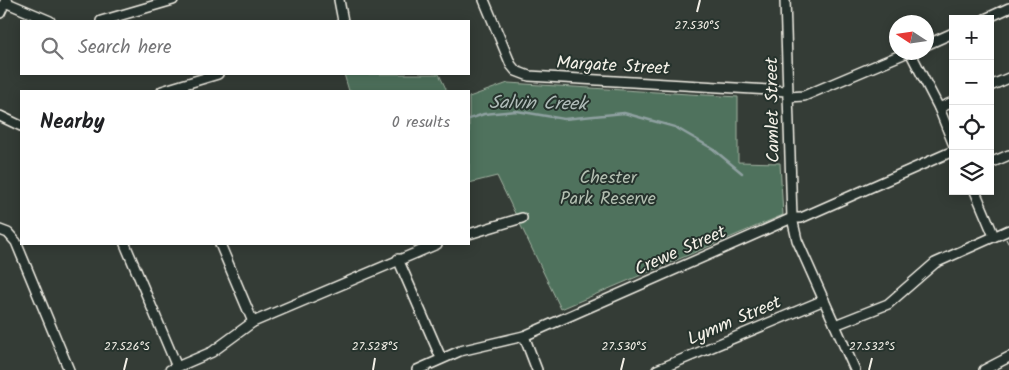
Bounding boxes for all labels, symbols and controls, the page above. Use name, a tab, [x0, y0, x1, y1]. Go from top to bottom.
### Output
north arrow	[889, 15, 934, 60]
map controls	[949, 15, 994, 195]
button: +	[949, 15, 994, 60]
text: 27.530°S	[674, 16, 720, 35]
search box	[20, 20, 470, 75]
text: Search here	[78, 33, 172, 63]
icon: search	[38, 34, 66, 62]
street label: Margate Street	[555, 49, 671, 84]
street label: Camlet Street	[758, 56, 789, 163]
button: −	[949, 60, 994, 105]
water label: Salvin Creek	[489, 88, 590, 120]
button: locate	[949, 105, 994, 150]
text: Nearby	[40, 106, 105, 139]
text: 0 results	[392, 110, 450, 135]
button: layers	[949, 150, 994, 195]
park label: Chester Park Reserve	[560, 164, 656, 214]
street label: Crewe Street	[630, 218, 732, 285]
street label: Lymm Street	[683, 288, 787, 354]
text: 27.526°S	[104, 337, 151, 356]
text: 27.528°S	[352, 337, 399, 356]
text: 27.530°S	[601, 337, 647, 356]
text: 27.532°S	[849, 337, 896, 356]

